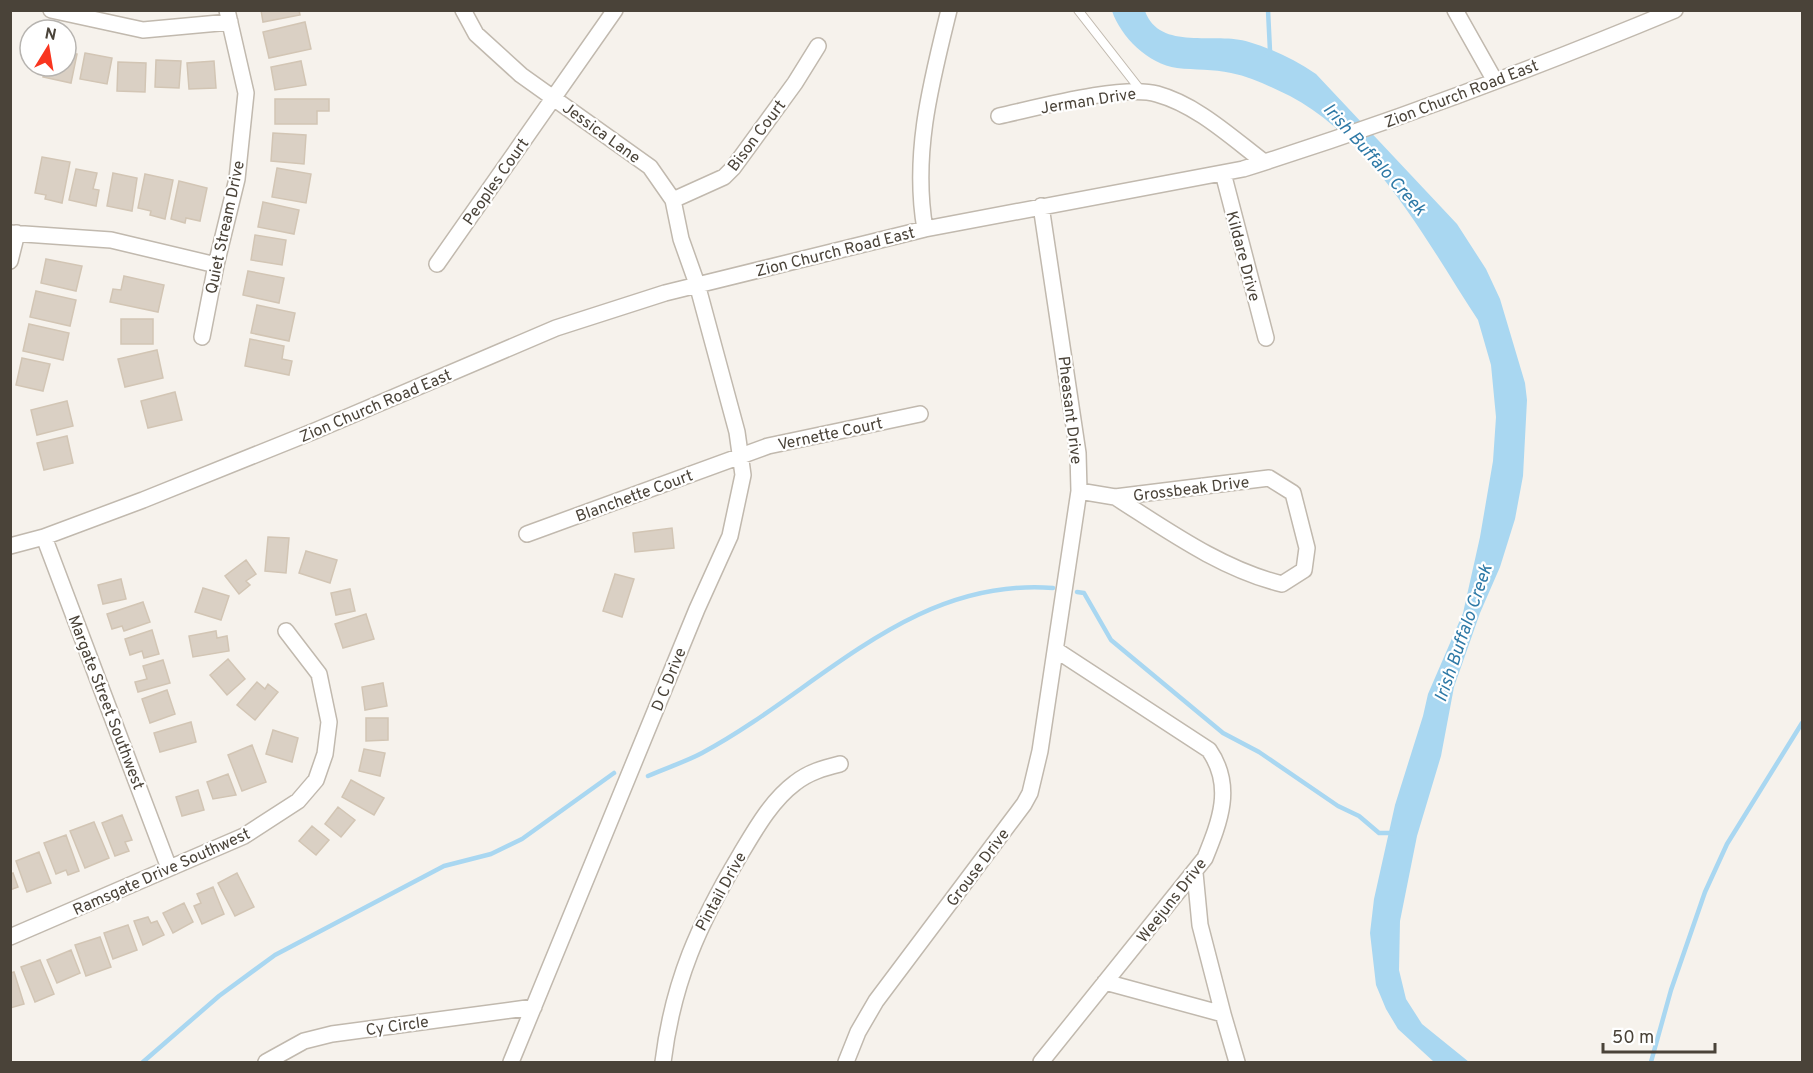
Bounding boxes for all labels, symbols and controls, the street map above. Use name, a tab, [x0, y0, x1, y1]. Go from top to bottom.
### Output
north arrow	[18, 18, 78, 78]
text: N	[43, 24, 58, 46]
street label: Zion Church Road East	[1382, 56, 1542, 133]
street label: Jerman Drive	[1039, 85, 1138, 119]
street label: Bison Court	[724, 96, 791, 176]
street label: Jessica Lane	[558, 99, 644, 169]
water label: Irish Buffalo Creek	[1317, 99, 1431, 222]
street label: Peoples Court	[459, 135, 534, 230]
street label: Quiet Stream Drive	[202, 159, 250, 296]
street label: Kildare Drive	[1220, 209, 1264, 304]
street label: Zion Church Road East	[754, 223, 917, 282]
street label: Pheasant Drive	[1052, 355, 1086, 465]
street label: Zion Church Road East	[297, 366, 455, 448]
street label: Vernette Court	[776, 414, 885, 456]
street label: Blanchette Court	[573, 466, 696, 527]
street label: Grossbeak Drive	[1132, 473, 1251, 507]
water label: Irish Buffalo Creek	[1430, 561, 1499, 705]
street label: Margate Street Southwest	[63, 613, 148, 793]
street label: D C Drive	[648, 645, 692, 714]
street label: Ramsgate Drive Southwest	[70, 825, 254, 921]
street label: Grouse Drive	[943, 825, 1014, 911]
street label: Pintail Drive	[692, 849, 752, 935]
street label: Weejuns Drive	[1133, 855, 1212, 948]
street label: Cy Circle	[364, 1013, 430, 1041]
scale bar	[1603, 1016, 1716, 1054]
text: 50 m	[1612, 1027, 1654, 1050]

